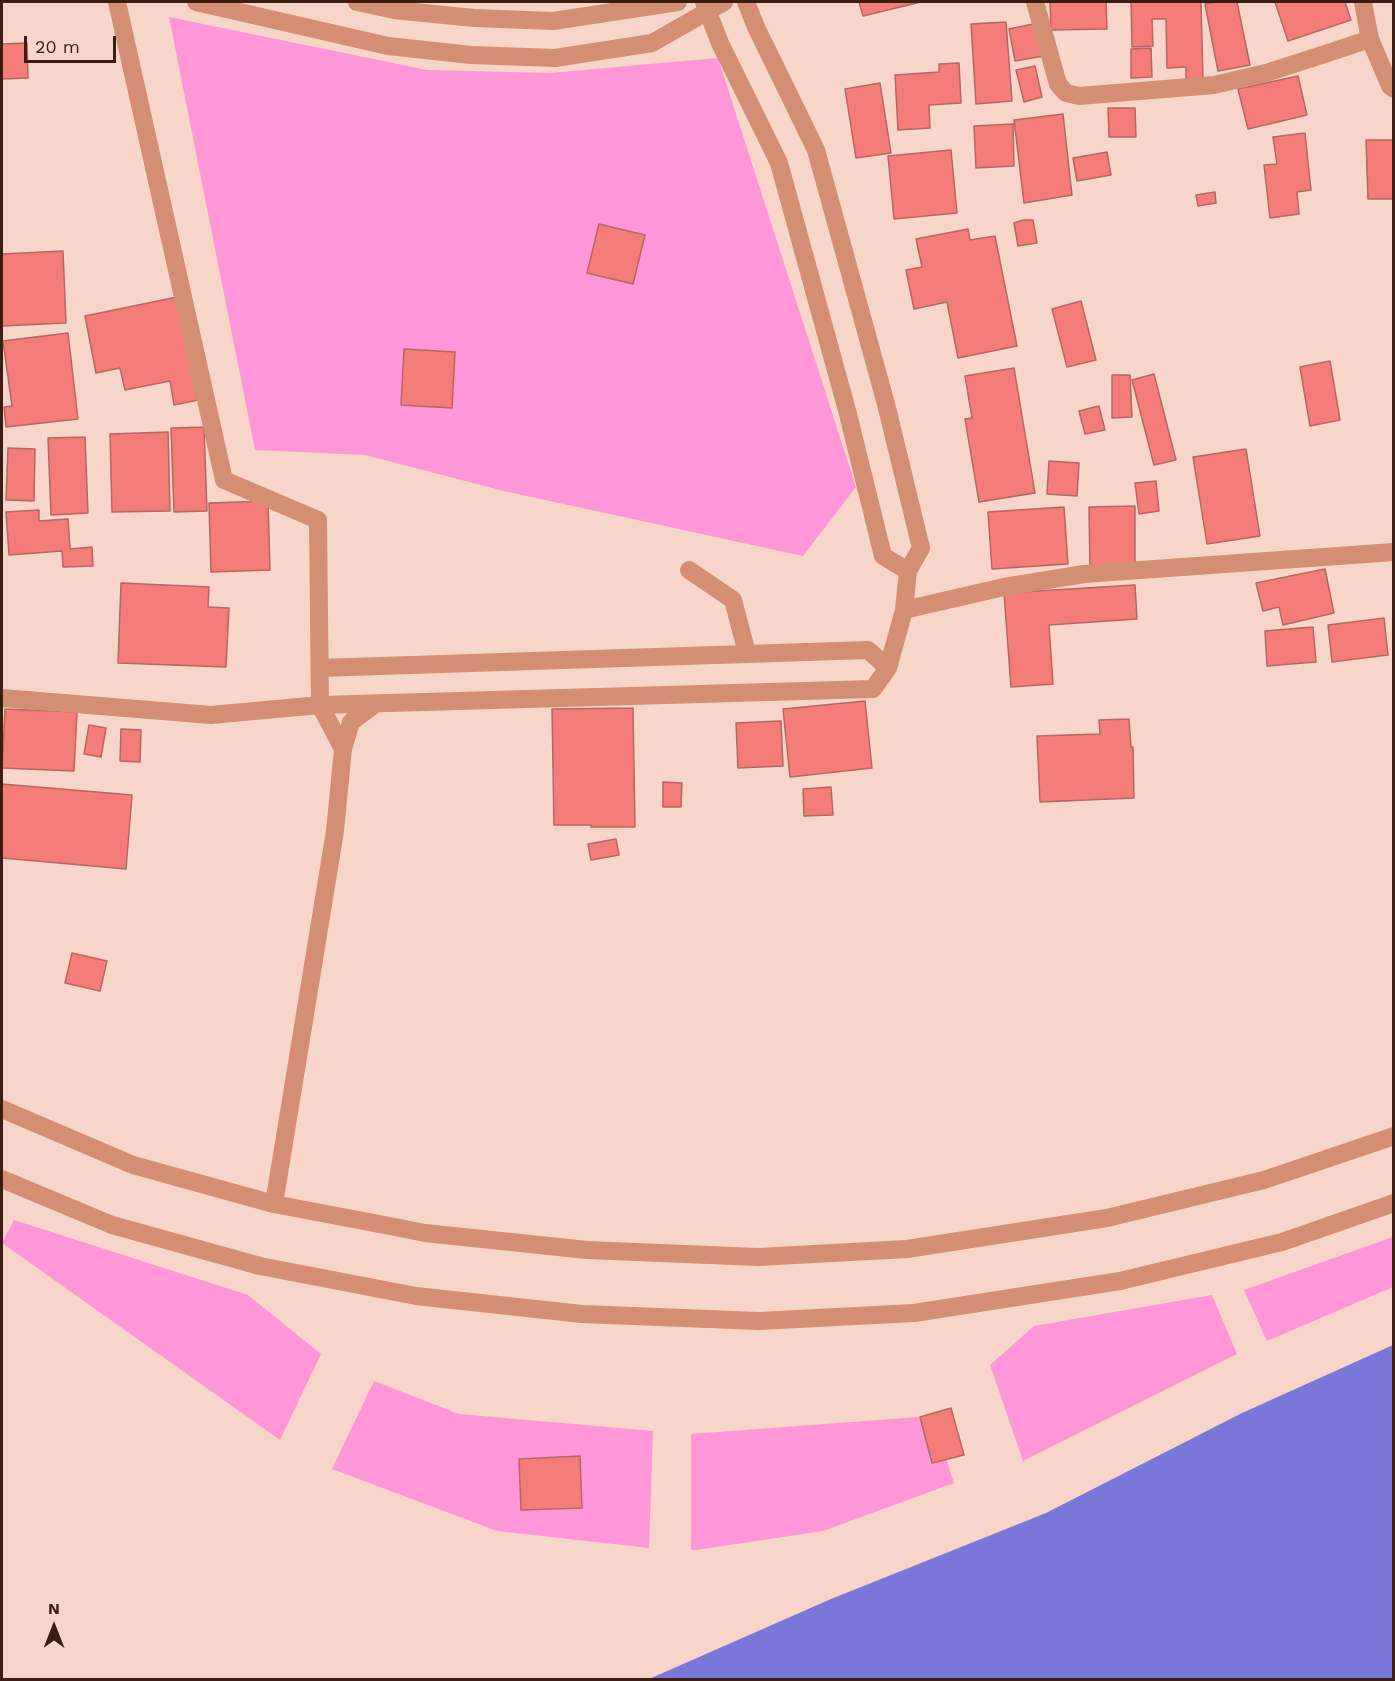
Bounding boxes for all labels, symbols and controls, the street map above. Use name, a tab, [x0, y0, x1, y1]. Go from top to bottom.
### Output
scale bar	[27, 24, 118, 62]
text: 20 m	[35, 36, 80, 57]
north arrow	[24, 1597, 84, 1657]
text: N	[48, 1599, 60, 1618]

